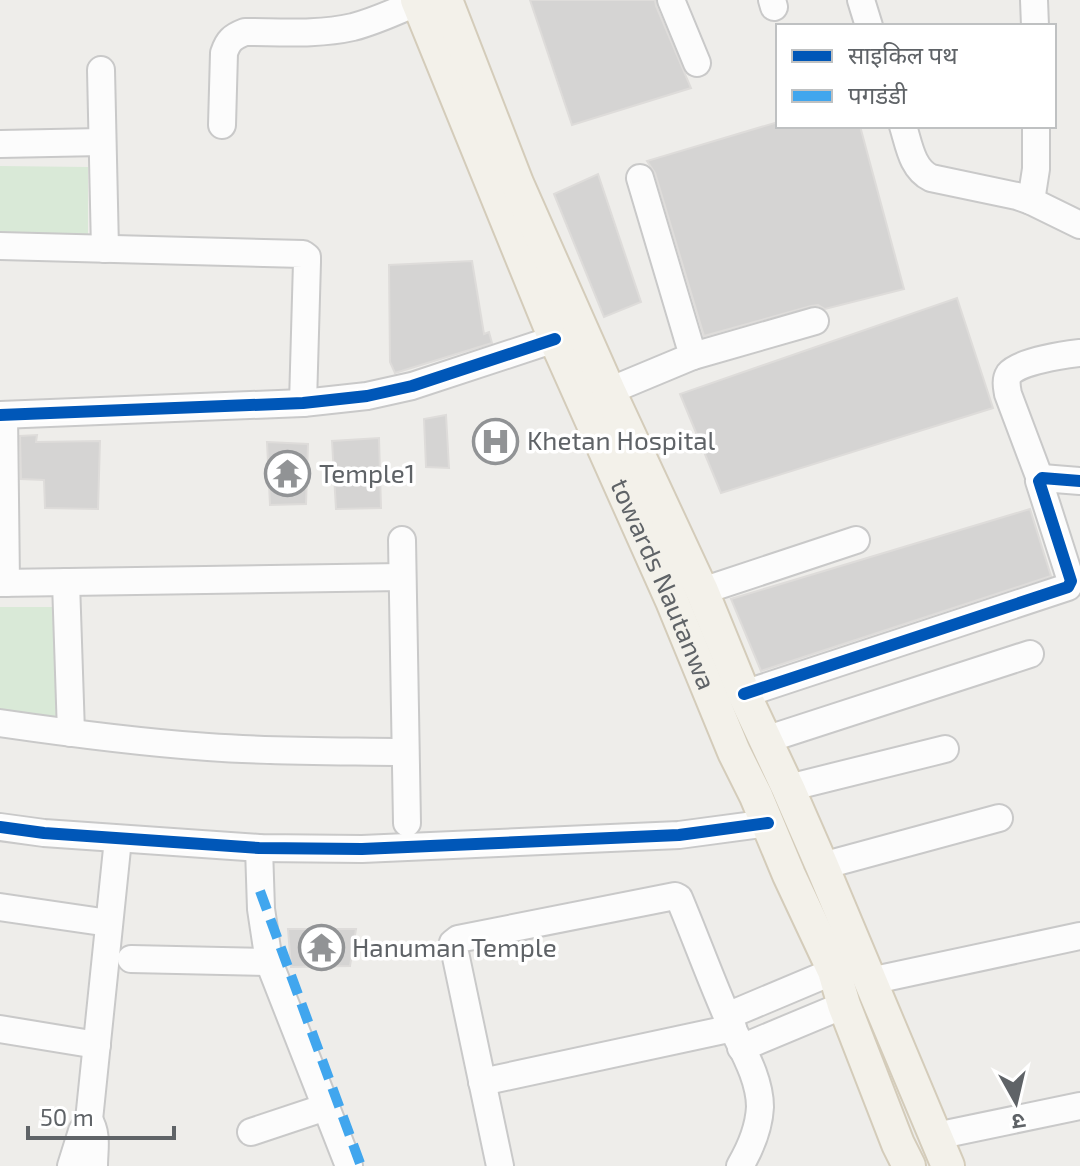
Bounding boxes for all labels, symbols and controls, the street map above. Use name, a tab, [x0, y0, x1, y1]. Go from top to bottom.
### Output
legend	[776, 24, 1056, 128]
text: साइकिल पथ	[848, 40, 958, 69]
text: पगडंडी	[848, 80, 908, 109]
hospital icon: Khetan Hospital	[472, 417, 520, 465]
place label: Khetan Hospital	[527, 424, 716, 455]
temple icon: Temple1	[264, 450, 312, 498]
place label: Temple1	[319, 457, 415, 488]
street label: towards Nautanwa	[605, 473, 724, 694]
temple icon: Hanuman Temple	[297, 924, 345, 972]
place label: Hanuman Temple	[352, 931, 557, 962]
north arrow	[976, 1062, 1056, 1142]
scale bar	[28, 1090, 174, 1140]
text: 50 m	[40, 1102, 94, 1131]
text: उ	[1010, 1109, 1027, 1137]

